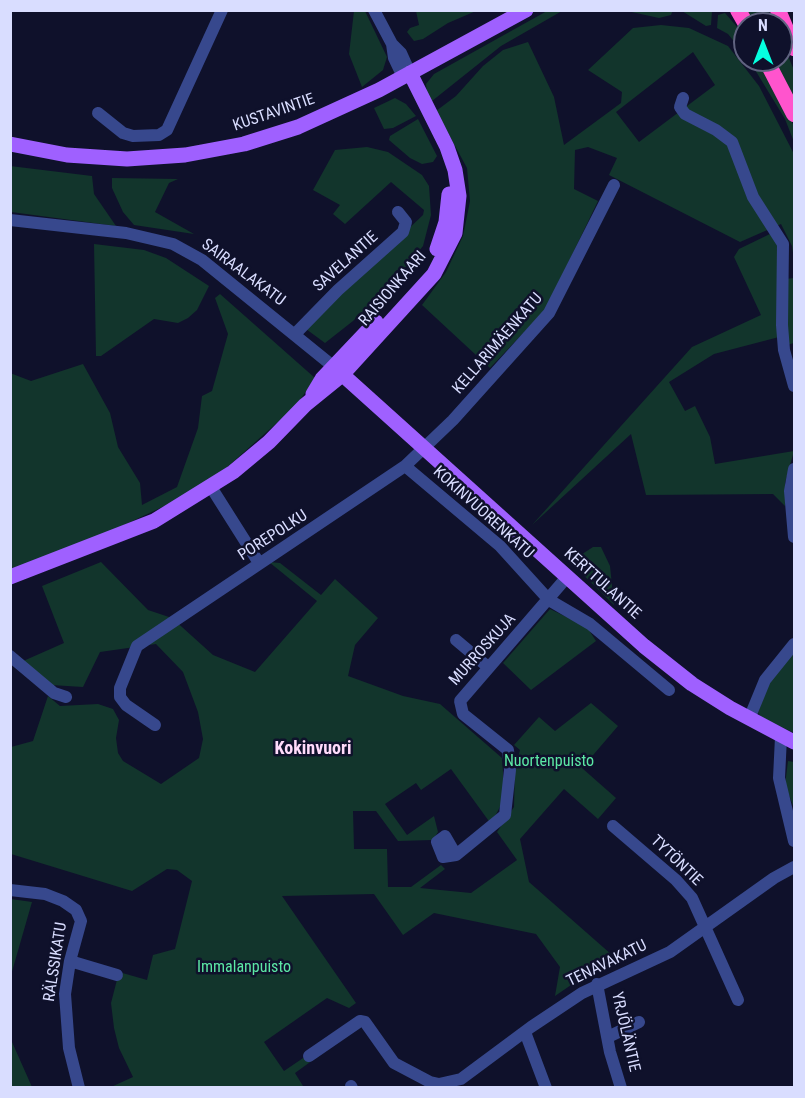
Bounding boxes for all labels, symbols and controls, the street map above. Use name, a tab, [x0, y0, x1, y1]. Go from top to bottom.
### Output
north arrow	[733, 12, 793, 72]
text: N	[758, 16, 768, 35]
street label: KUSTAVINTIE	[231, 90, 317, 136]
street label: SAVELANTIE	[310, 228, 382, 296]
street label: SAIRAALAKATU	[197, 235, 289, 311]
street label: RAISIONKAARI	[355, 248, 431, 330]
street label: KELLARIMÄENKATU	[449, 290, 547, 398]
street label: KOKINVUORENKATU	[429, 463, 537, 563]
street label: POREPOLKU	[235, 507, 311, 565]
street label: KERTTULANTIE	[559, 544, 645, 624]
street label: MURROSKUJA	[446, 610, 520, 690]
district label: Kokinvuori	[274, 738, 352, 760]
park label: Nuortenpuisto	[504, 752, 594, 772]
street label: TYTÖNTIE	[646, 832, 706, 890]
street label: RÄLSSIKATU	[40, 921, 72, 1003]
street label: TENAVAKATU	[564, 936, 650, 992]
park label: Immalanpuisto	[197, 958, 291, 978]
street label: YRJÖLÄNTIE	[607, 990, 643, 1074]

